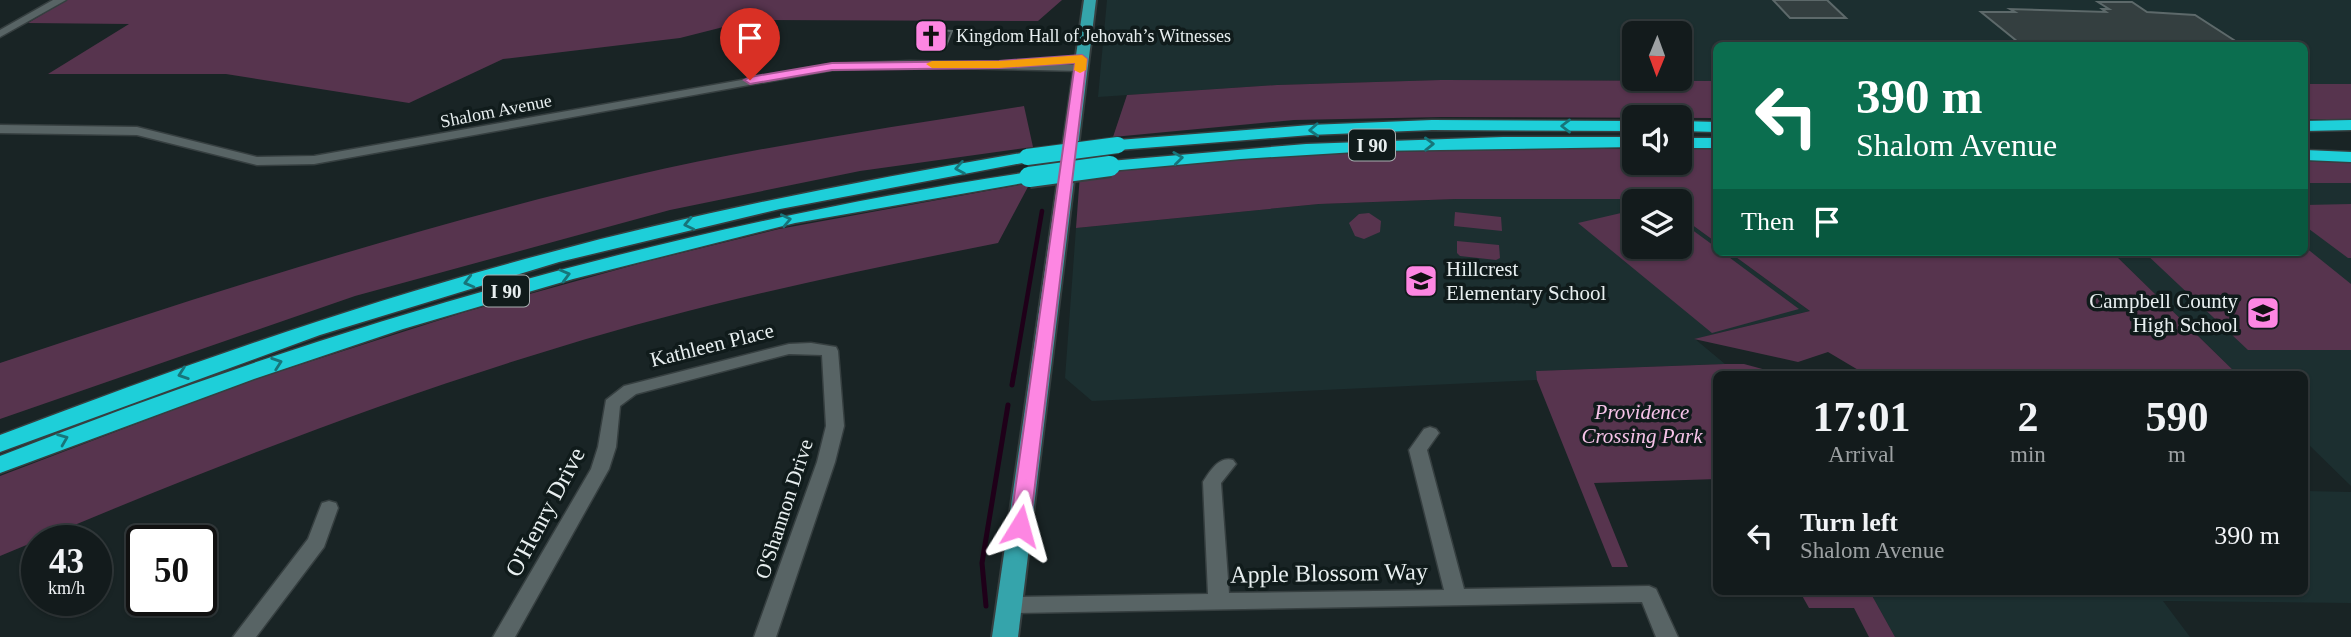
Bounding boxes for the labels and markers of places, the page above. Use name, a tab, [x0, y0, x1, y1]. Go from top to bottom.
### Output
pin	[720, 8, 780, 80]
church icon: Kingdom Hall of Jehovah’s Witnesses	[912, 17, 950, 55]
place label: Kingdom Hall of Jehovah’s Witnesses	[956, 26, 1231, 46]
place label: Hillcrest Elementary School	[1446, 257, 1607, 305]
school or university icon: Hillcrest Elementary School	[1402, 262, 1440, 300]
place label: Campbell County High School	[2089, 289, 2238, 337]
school or university icon: Campbell County High School	[2244, 294, 2282, 332]

